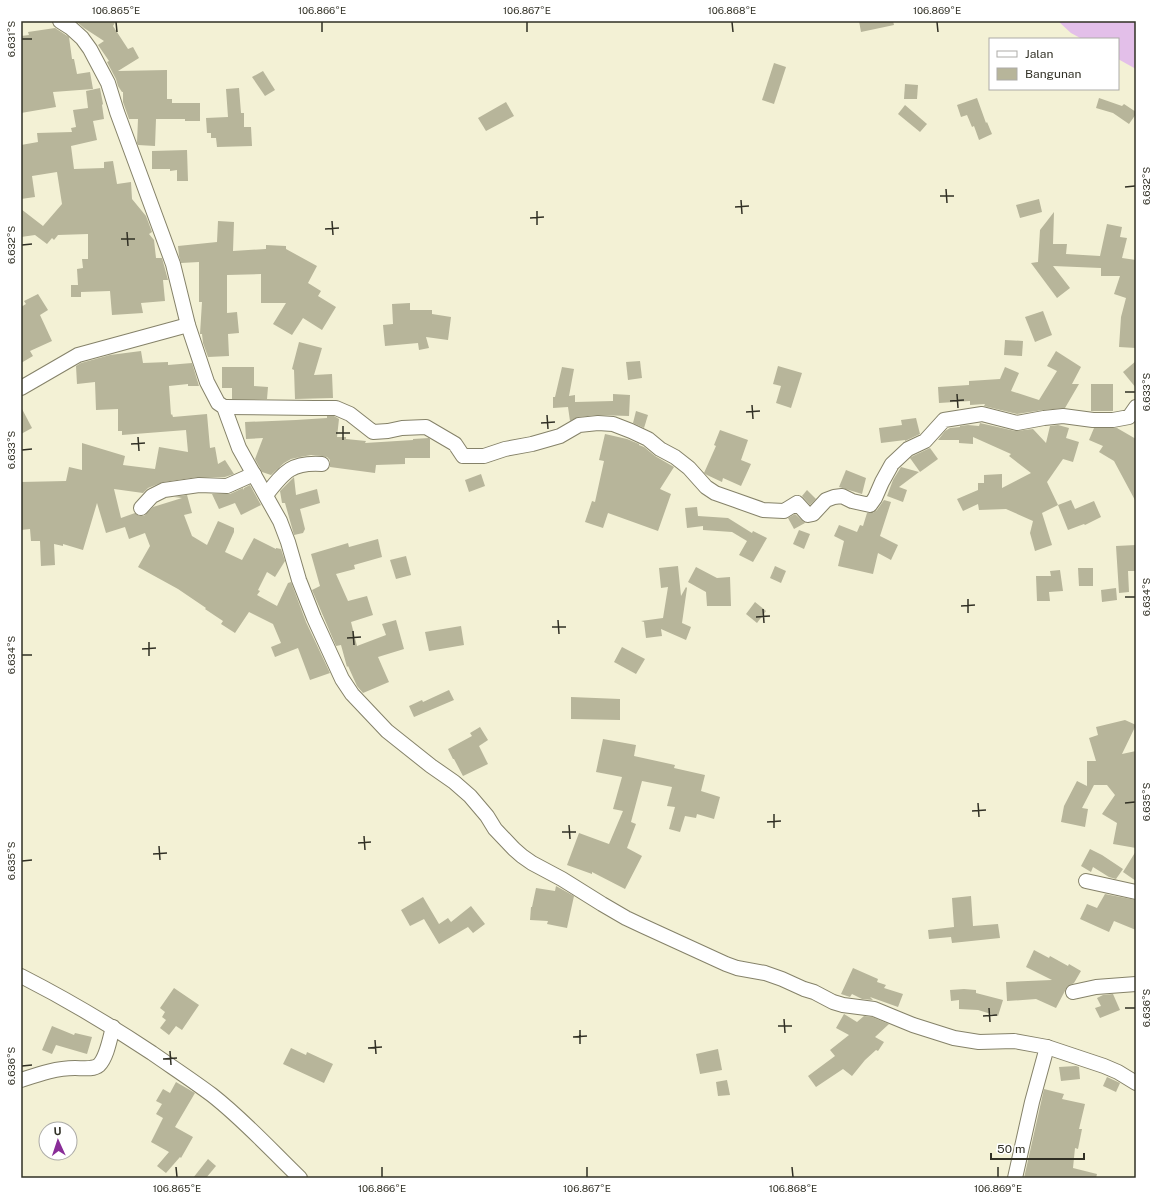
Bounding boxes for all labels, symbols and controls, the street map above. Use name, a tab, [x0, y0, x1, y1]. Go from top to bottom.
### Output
text: 106.865°E	[92, 4, 140, 16]
text: 106.866°E	[298, 4, 346, 16]
text: 106.867°E	[503, 4, 551, 16]
text: 106.868°E	[708, 4, 756, 16]
text: 106.869°E	[913, 4, 961, 16]
text: 6.631°S	[5, 21, 17, 57]
legend	[989, 38, 1119, 90]
text: Jalan	[1025, 47, 1054, 61]
text: Bangunan	[1025, 67, 1081, 81]
text: 6.632°S	[1140, 167, 1152, 205]
text: 6.632°S	[5, 226, 17, 264]
text: 6.633°S	[1140, 372, 1152, 411]
text: 6.633°S	[5, 430, 17, 469]
text: 6.634°S	[1140, 577, 1152, 616]
text: 6.634°S	[5, 635, 17, 674]
text: 6.635°S	[1140, 782, 1152, 821]
text: 6.635°S	[5, 841, 17, 880]
text: 6.636°S	[1140, 988, 1152, 1027]
text: 6.636°S	[5, 1046, 17, 1085]
north arrow	[38, 1121, 78, 1161]
text: U	[53, 1125, 62, 1137]
scale bar	[991, 1135, 1084, 1161]
text: 50 m	[997, 1142, 1025, 1156]
text: 106.865°E	[153, 1182, 201, 1194]
text: 106.866°E	[358, 1182, 406, 1194]
text: 106.867°E	[563, 1182, 611, 1194]
text: 106.868°E	[769, 1182, 817, 1194]
text: 106.869°E	[974, 1182, 1022, 1194]

